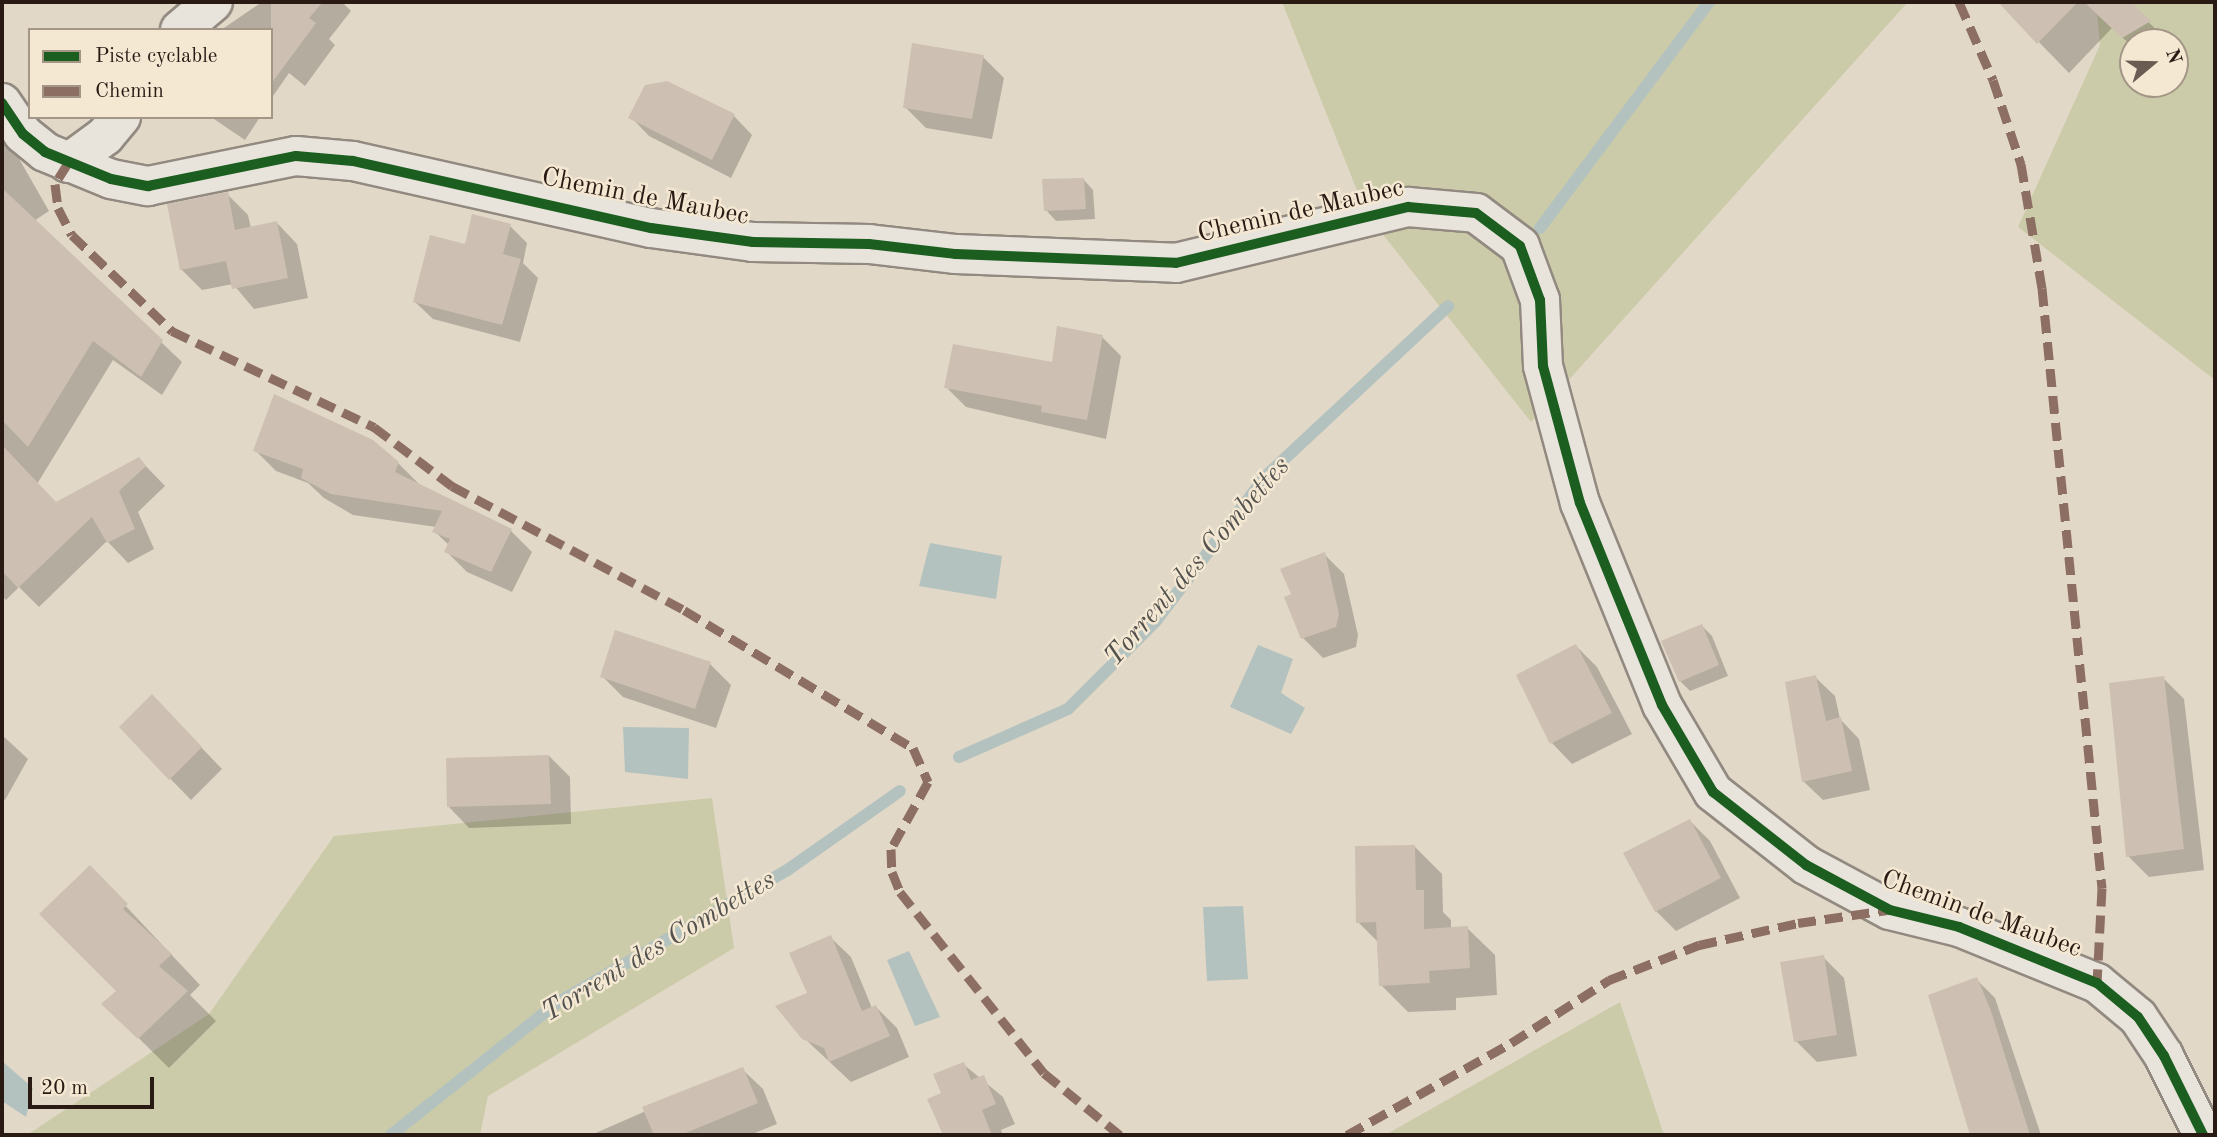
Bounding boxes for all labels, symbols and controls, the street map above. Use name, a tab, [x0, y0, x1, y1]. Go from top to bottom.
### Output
legend	[28, 28, 273, 119]
north arrow	[2119, 28, 2189, 98]
text: Piste cyclable	[95, 46, 218, 67]
text: N	[2161, 47, 2184, 67]
text: Chemin	[95, 81, 164, 102]
street label: Chemin de Maubec	[539, 163, 751, 233]
street label: Chemin de Maubec	[1195, 173, 1407, 251]
water label: Torrent des Combettes	[1098, 450, 1298, 674]
water label: Torrent des Combettes	[536, 864, 782, 1030]
street label: Chemin de Maubec	[1877, 864, 2085, 966]
scale bar	[32, 1064, 158, 1108]
text: 20 m	[41, 1078, 88, 1099]

